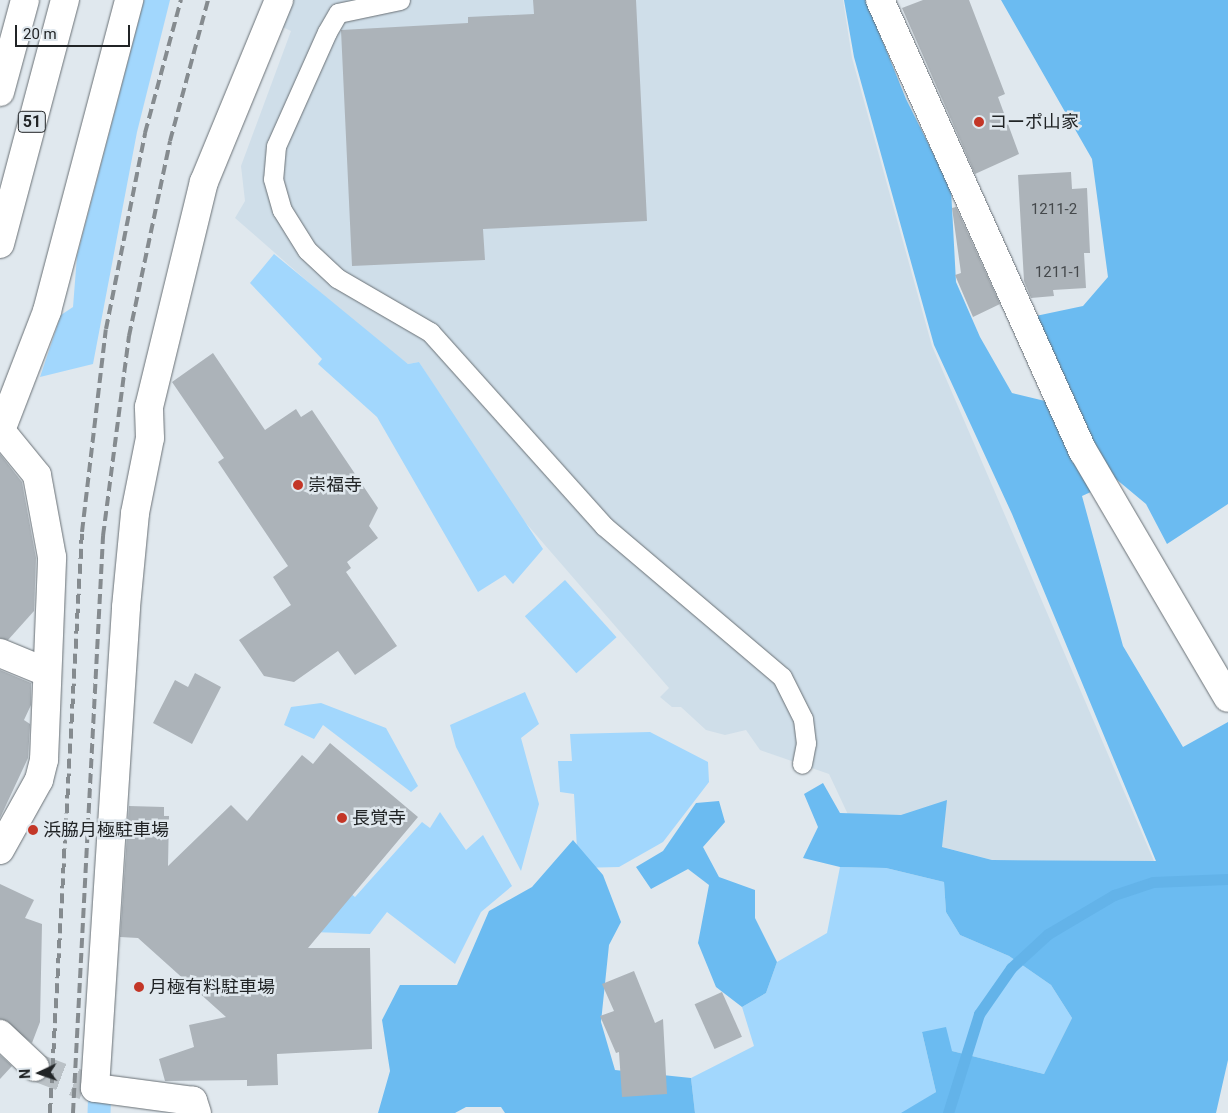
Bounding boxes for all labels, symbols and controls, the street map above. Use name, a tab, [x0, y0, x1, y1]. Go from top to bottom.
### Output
scale bar	[18, 15, 132, 47]
text: 20 m	[23, 25, 57, 43]
road number: 51	[17, 108, 47, 136]
place label: コーポ山家	[989, 111, 1079, 133]
marker: コーポ山家	[973, 116, 985, 128]
house number: 1211-2	[1031, 201, 1077, 219]
house number: 1211-1	[1035, 264, 1081, 282]
place label: 崇福寺	[308, 474, 362, 496]
marker: 崇福寺	[292, 479, 304, 491]
place label: 長覚寺	[352, 807, 406, 829]
marker: 長覚寺	[336, 812, 348, 824]
place label: 浜脇月極駐車場	[43, 819, 169, 841]
marker: 浜脇月極駐車場	[27, 824, 39, 836]
place label: 月極有料駐車場	[149, 976, 275, 998]
marker: 月極有料駐車場	[133, 981, 145, 993]
north arrow	[15, 1048, 65, 1098]
text: N	[17, 1068, 33, 1079]

